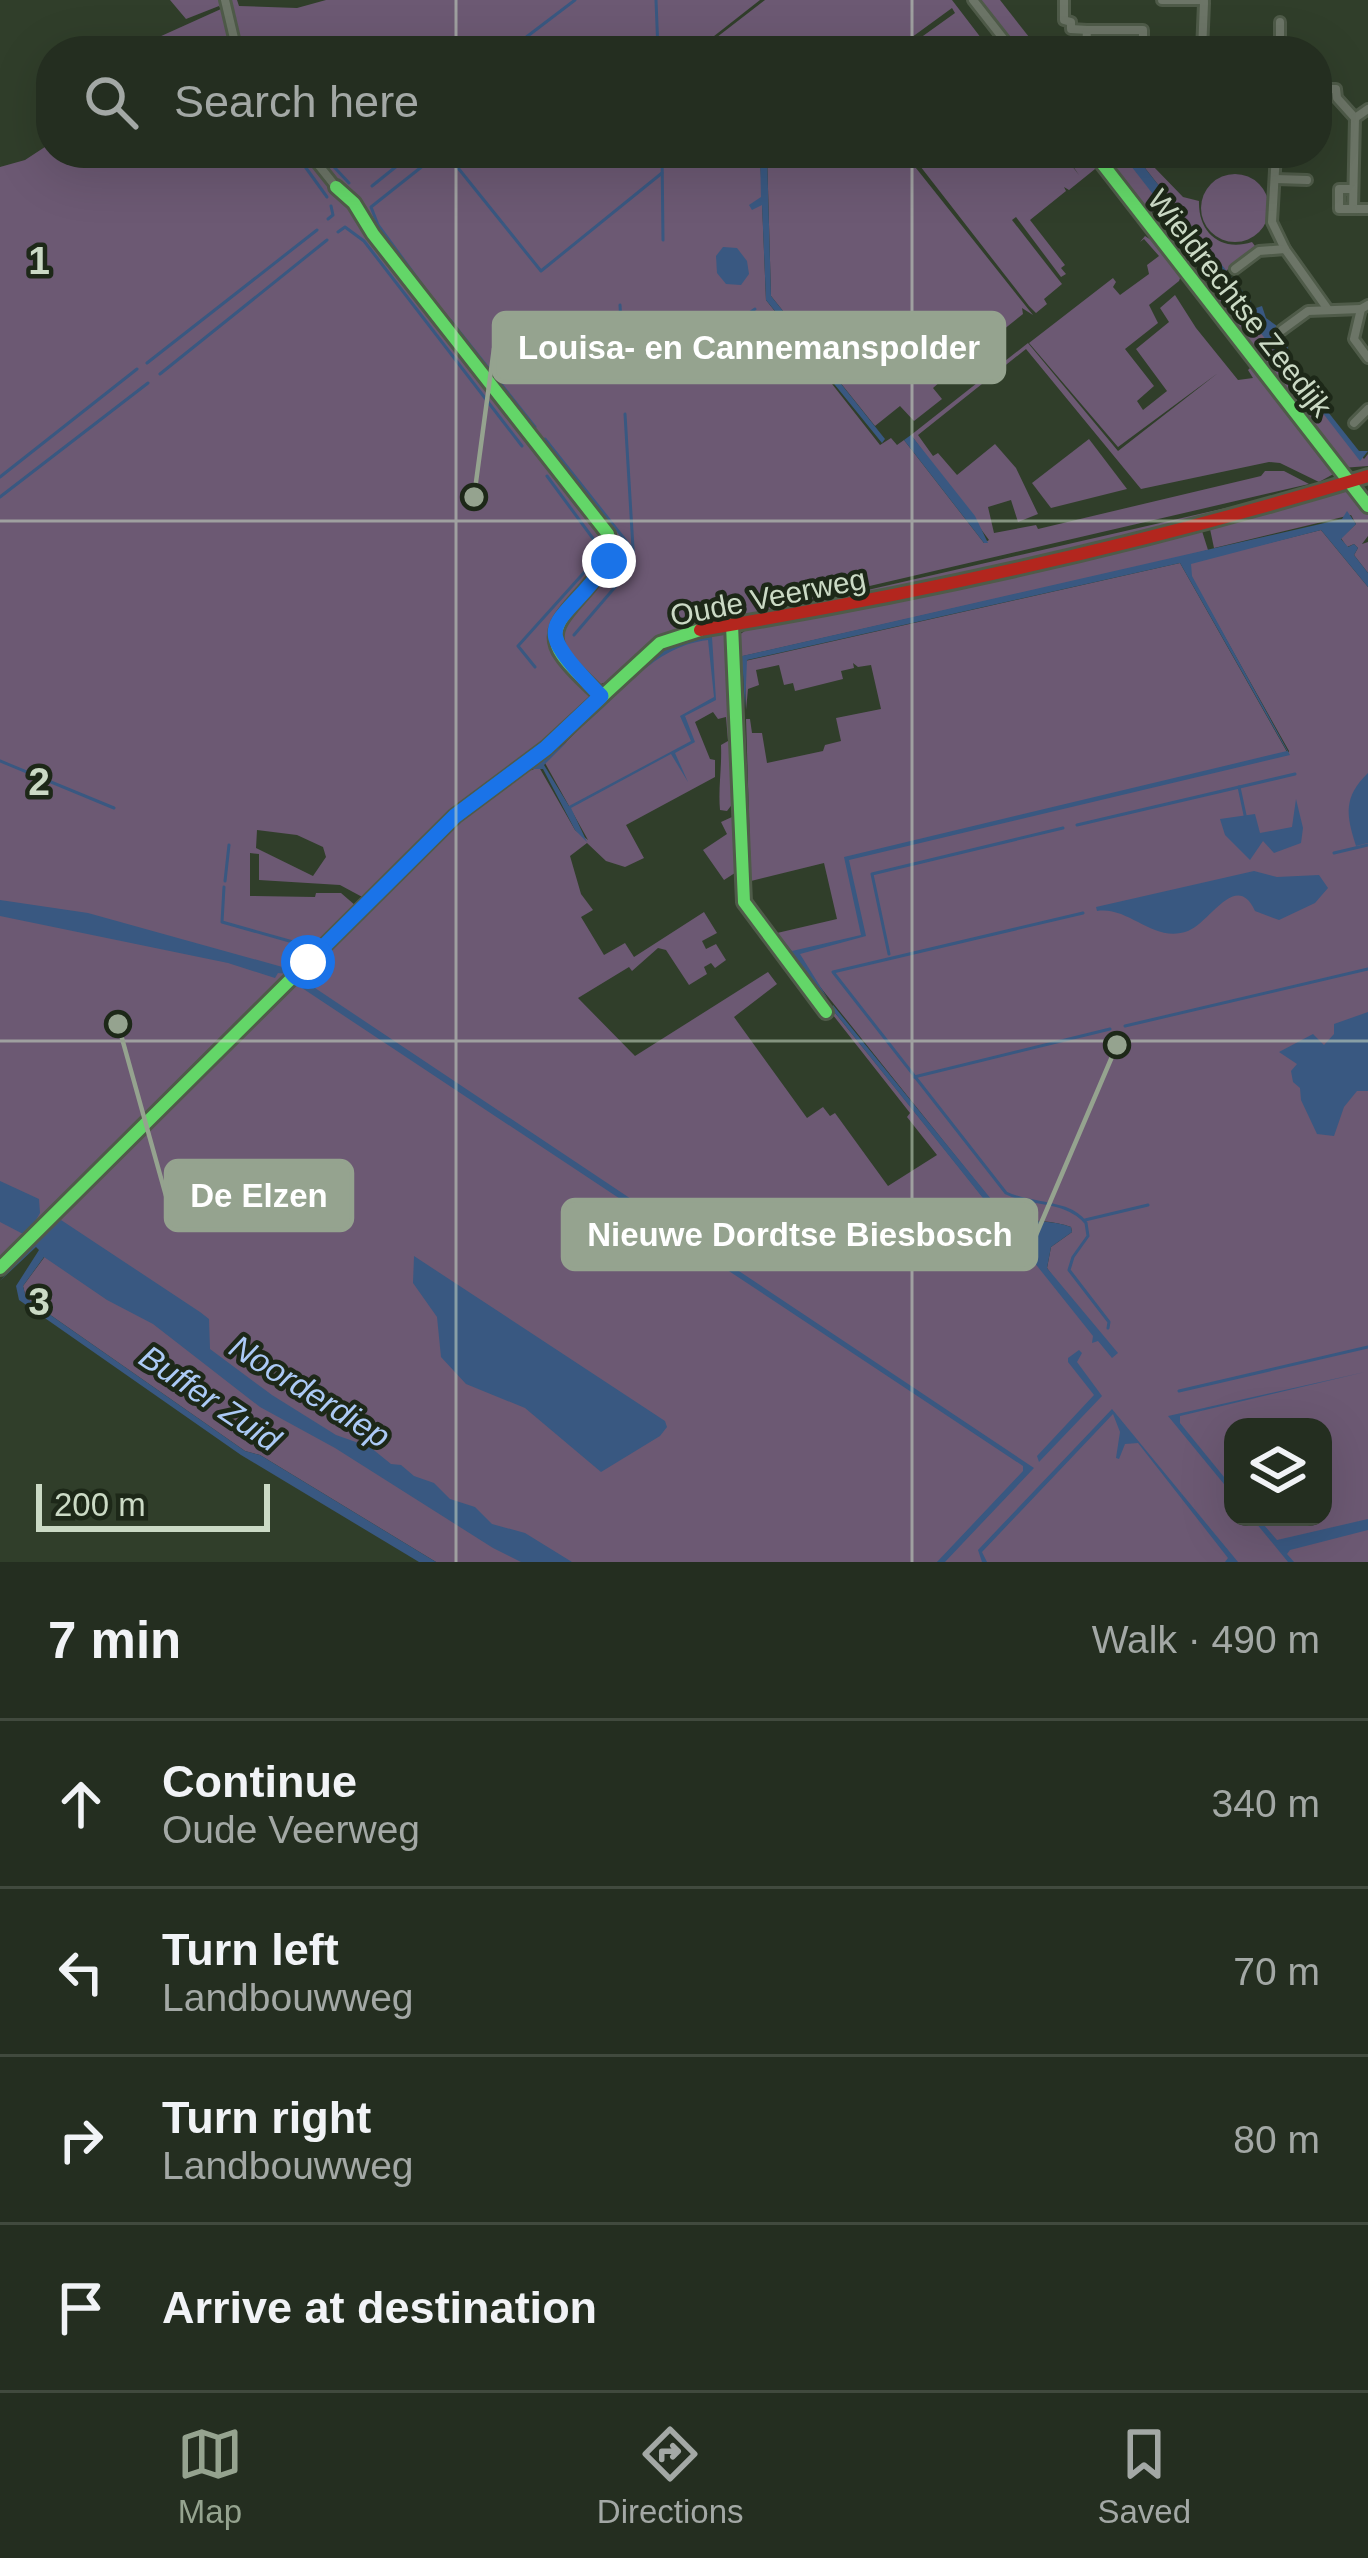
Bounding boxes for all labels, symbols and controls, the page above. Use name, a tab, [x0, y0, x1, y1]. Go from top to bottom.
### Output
search box	[36, 36, 1332, 168]
icon: search	[78, 69, 144, 135]
text: Search here	[174, 76, 419, 127]
street label: Wieldrechtse Zeedijk	[1141, 183, 1339, 424]
text: 1	[28, 239, 50, 282]
callout: Louisa- en Cannemanspolder	[494, 313, 1004, 382]
text: Louisa- en Cannemanspolder	[518, 329, 980, 366]
route end	[582, 534, 636, 588]
street label: Oude Veerweg	[667, 562, 869, 632]
text: 2	[28, 760, 50, 803]
route start	[281, 935, 335, 989]
callout: De Elzen	[166, 1161, 352, 1230]
text: De Elzen	[190, 1177, 328, 1214]
callout: Nieuwe Dordtse Biesbosch	[563, 1200, 1036, 1269]
text: Nieuwe Dordtse Biesbosch	[587, 1216, 1013, 1253]
text: 3	[28, 1280, 50, 1323]
water label: Noorderdiep	[223, 1327, 397, 1455]
water label: Buffer Zuid	[133, 1338, 289, 1459]
map controls	[1224, 1418, 1332, 1526]
button: layers	[1224, 1418, 1332, 1526]
scale bar	[36, 1478, 270, 1531]
text: 200 m	[54, 1486, 146, 1523]
text: 7 min	[48, 1612, 181, 1669]
text: Walk · 490 m	[1092, 1618, 1320, 1661]
text: Continue	[162, 1756, 357, 1807]
icon: ahead	[48, 1771, 114, 1837]
text: 340 m	[1212, 1782, 1320, 1825]
text: Oude Veerweg	[162, 1808, 420, 1851]
text: Turn left	[162, 1924, 339, 1975]
icon: left	[48, 1939, 114, 2005]
text: 70 m	[1233, 1950, 1320, 1993]
text: Landbouwweg	[162, 1976, 414, 2019]
text: Turn right	[162, 2092, 371, 2143]
icon: right	[48, 2107, 114, 2173]
text: 80 m	[1233, 2118, 1320, 2161]
text: Landbouwweg	[162, 2144, 414, 2187]
icon: arrive	[48, 2275, 114, 2341]
text: Arrive at destination	[162, 2282, 597, 2333]
tab: Map	[177, 2421, 243, 2531]
tab: Directions	[597, 2421, 744, 2531]
tab: Saved	[1097, 2421, 1191, 2531]

